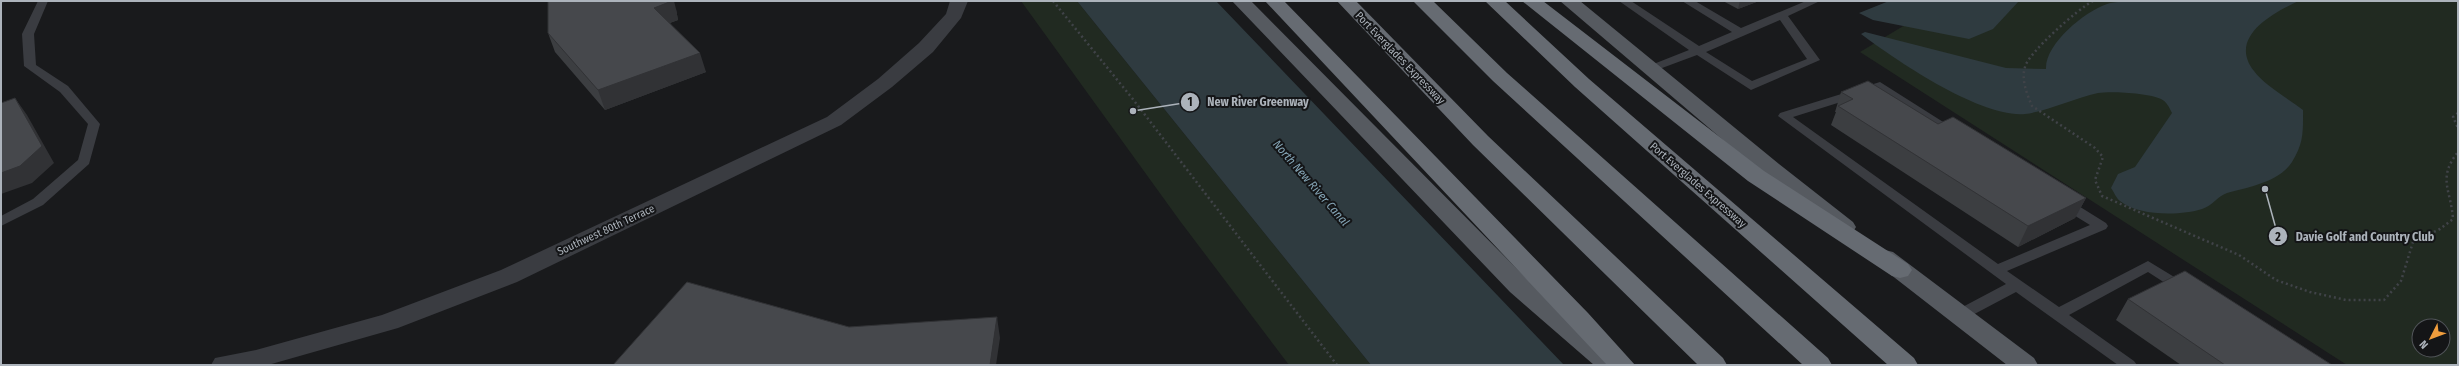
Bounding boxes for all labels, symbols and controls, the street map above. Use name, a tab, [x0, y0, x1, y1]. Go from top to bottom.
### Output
street label: Port Everglades Expressway	[1352, 9, 1448, 107]
callout: New River Greenway	[1180, 90, 1317, 114]
text: 1	[1187, 95, 1193, 109]
text: New River Greenway	[1207, 95, 1309, 109]
water label: North New River Canal	[1270, 137, 1352, 229]
street label: Port Everglades Expressway	[1647, 140, 1749, 230]
street label: Southwest 80th Terrace	[555, 202, 657, 258]
callout: Davie Golf and Country Club	[2268, 224, 2443, 248]
text: 2	[2274, 230, 2281, 244]
text: Davie Golf and Country Club	[2296, 230, 2435, 244]
north arrow	[2411, 318, 2451, 358]
text: N	[2417, 338, 2431, 351]

